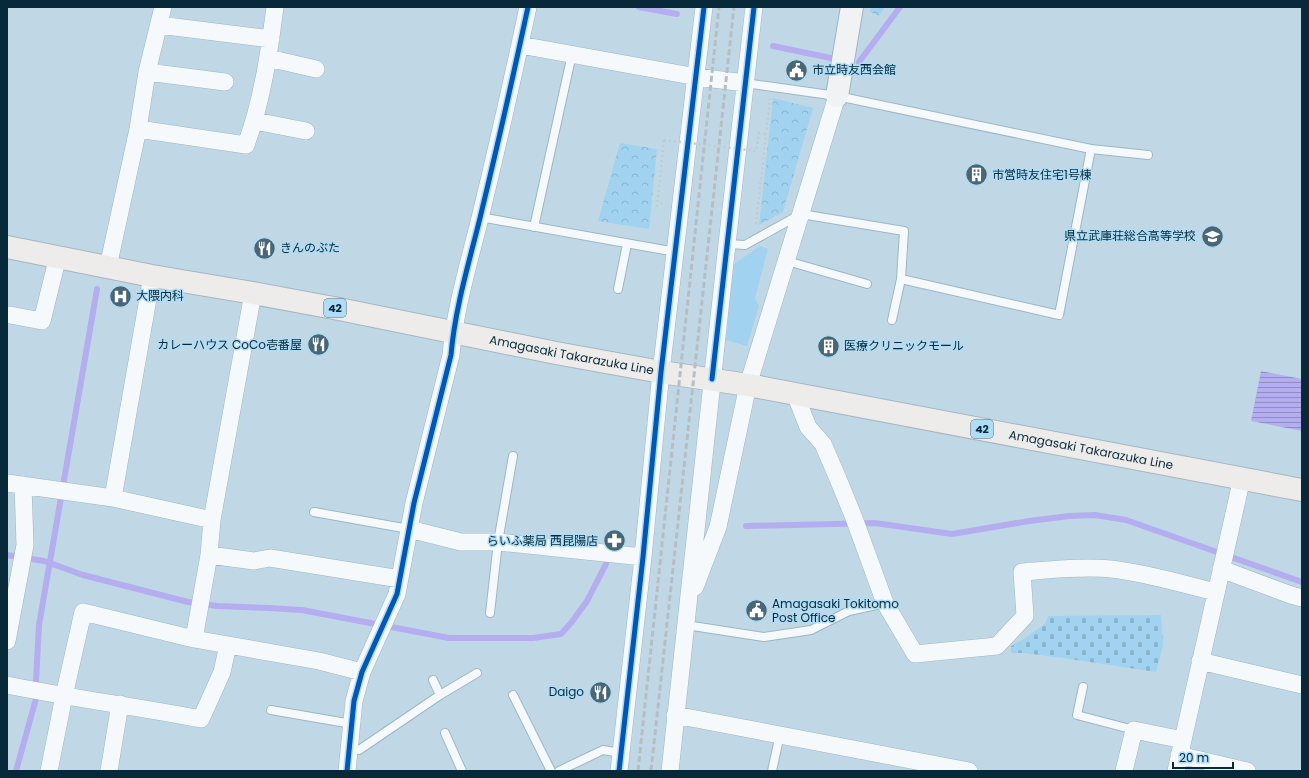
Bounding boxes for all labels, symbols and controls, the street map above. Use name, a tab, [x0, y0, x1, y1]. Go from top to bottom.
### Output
public building icon: 市立時友西会館	[783, 57, 809, 83]
place label: 市立時友西会館	[812, 61, 896, 78]
building icon: 市営時友住宅1号棟	[964, 162, 990, 188]
place label: 市営時友住宅1号棟	[992, 166, 1092, 183]
school or university icon: 県立武庫荘総合高等学校	[1199, 223, 1225, 249]
place label: 県立武庫荘総合高等学校	[1064, 227, 1196, 244]
restaurant icon: きんのぶた	[252, 235, 278, 261]
place label: きんのぶた	[280, 239, 340, 256]
hospital icon: 大隈内科	[107, 283, 133, 309]
place label: 大隈内科	[136, 287, 184, 304]
road number: 42	[324, 299, 346, 317]
street label: Amagasaki Takarazuka Line	[488, 331, 655, 379]
restaurant icon: カレーハウス CoCo壱番屋	[305, 332, 331, 358]
building icon: 医療クリニックモール	[816, 333, 842, 359]
place label: カレーハウス CoCo壱番屋	[157, 336, 302, 353]
place label: 医療クリニックモール	[844, 337, 964, 354]
road number: 42	[971, 420, 993, 438]
street label: Amagasaki Takarazuka Line	[1007, 426, 1175, 473]
pharmacy icon: らいふ薬局 西昆陽店	[601, 528, 627, 554]
place label: らいふ薬局 西昆陽店	[487, 532, 598, 549]
place label: Amagasaki Tokitomo Post Office	[772, 595, 899, 626]
public building icon: Amagasaki Tokitomo Post Office	[744, 598, 770, 624]
restaurant icon: Daigo	[587, 679, 613, 705]
place label: Daigo	[549, 683, 584, 700]
scale bar	[1173, 744, 1233, 770]
text: 20 m	[1179, 749, 1209, 766]

